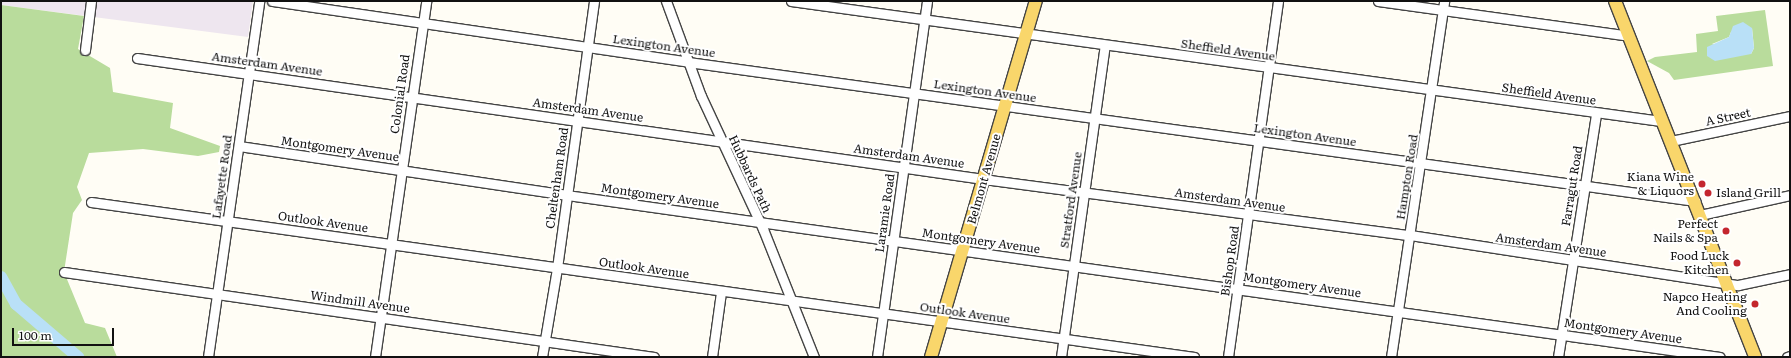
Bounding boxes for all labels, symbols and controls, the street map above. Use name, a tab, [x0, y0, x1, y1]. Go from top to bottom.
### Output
street label: Lexington Avenue	[612, 32, 716, 60]
street label: Sheffield Avenue	[1180, 36, 1276, 64]
street label: Amsterdam Avenue	[211, 49, 323, 79]
street label: Colonial Road	[387, 53, 413, 135]
street label: Lexington Avenue	[933, 77, 1037, 105]
street label: Sheffield Avenue	[1501, 80, 1597, 108]
street label: Amsterdam Avenue	[532, 95, 644, 125]
street label: A Street	[1704, 105, 1752, 129]
street label: Lexington Avenue	[1253, 121, 1357, 149]
street label: Cheltenham Road	[543, 126, 571, 230]
street label: Belmont Avenue	[964, 132, 1004, 226]
street label: Hubbards Path	[726, 133, 774, 215]
street label: Hampton Road	[1393, 133, 1421, 221]
street label: Lafayette Road	[209, 134, 235, 220]
street label: Montgomery Avenue	[280, 134, 400, 164]
street label: Amsterdam Avenue	[853, 141, 965, 171]
street label: Farragut Road	[1559, 145, 1585, 227]
street label: Stratford Avenue	[1057, 151, 1085, 249]
place label: Kiana Wine & Liquors	[1627, 170, 1694, 198]
street label: Laramie Road	[872, 173, 898, 253]
marker: Kiana Wine & Liquors	[1697, 179, 1707, 189]
street label: Montgomery Avenue	[600, 181, 720, 211]
street label: Amsterdam Avenue	[1174, 185, 1286, 215]
place label: Island Grill	[1716, 186, 1781, 200]
marker: Island Grill	[1703, 188, 1713, 198]
street label: Outlook Avenue	[277, 209, 369, 235]
place label: Perfect Nails & Spa	[1653, 217, 1718, 245]
street label: Bishop Road	[1218, 225, 1242, 297]
street label: Montgomery Avenue	[921, 226, 1041, 256]
marker: Perfect Nails & Spa	[1721, 226, 1731, 236]
street label: Amsterdam Avenue	[1495, 230, 1607, 260]
place label: Food Luck Kitchen	[1670, 249, 1729, 277]
street label: Outlook Avenue	[598, 255, 690, 281]
marker: Food Luck Kitchen	[1732, 258, 1742, 268]
street label: Montgomery Avenue	[1242, 270, 1362, 300]
street label: Windmill Avenue	[309, 288, 411, 316]
place label: Napco Heating And Cooling	[1663, 290, 1747, 318]
marker: Napco Heating And Cooling	[1750, 299, 1760, 309]
street label: Outlook Avenue	[919, 300, 1011, 326]
street label: Montgomery Avenue	[1563, 316, 1683, 346]
scale bar	[14, 320, 116, 346]
text: 100 m	[19, 326, 52, 344]

